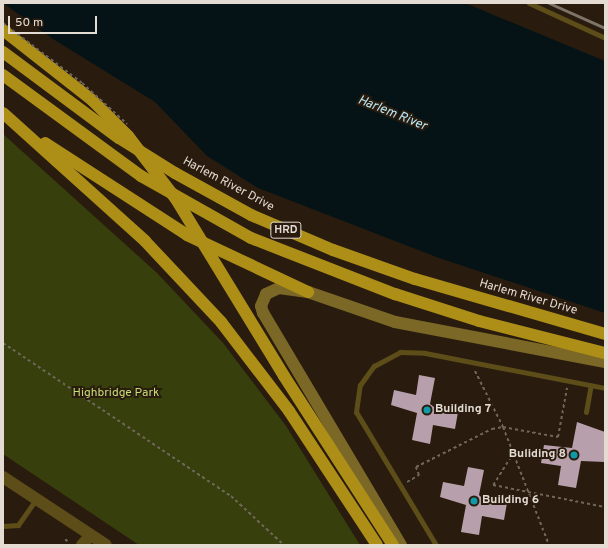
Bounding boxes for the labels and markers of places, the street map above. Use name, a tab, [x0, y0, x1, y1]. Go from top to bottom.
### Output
place label: Building 7	[435, 403, 491, 417]
marker: Building 7	[422, 405, 432, 415]
place label: Buliding 8	[509, 448, 566, 462]
marker: Buliding 8	[569, 450, 579, 460]
place label: Building 6	[482, 494, 539, 508]
marker: Building 6	[469, 496, 479, 506]

